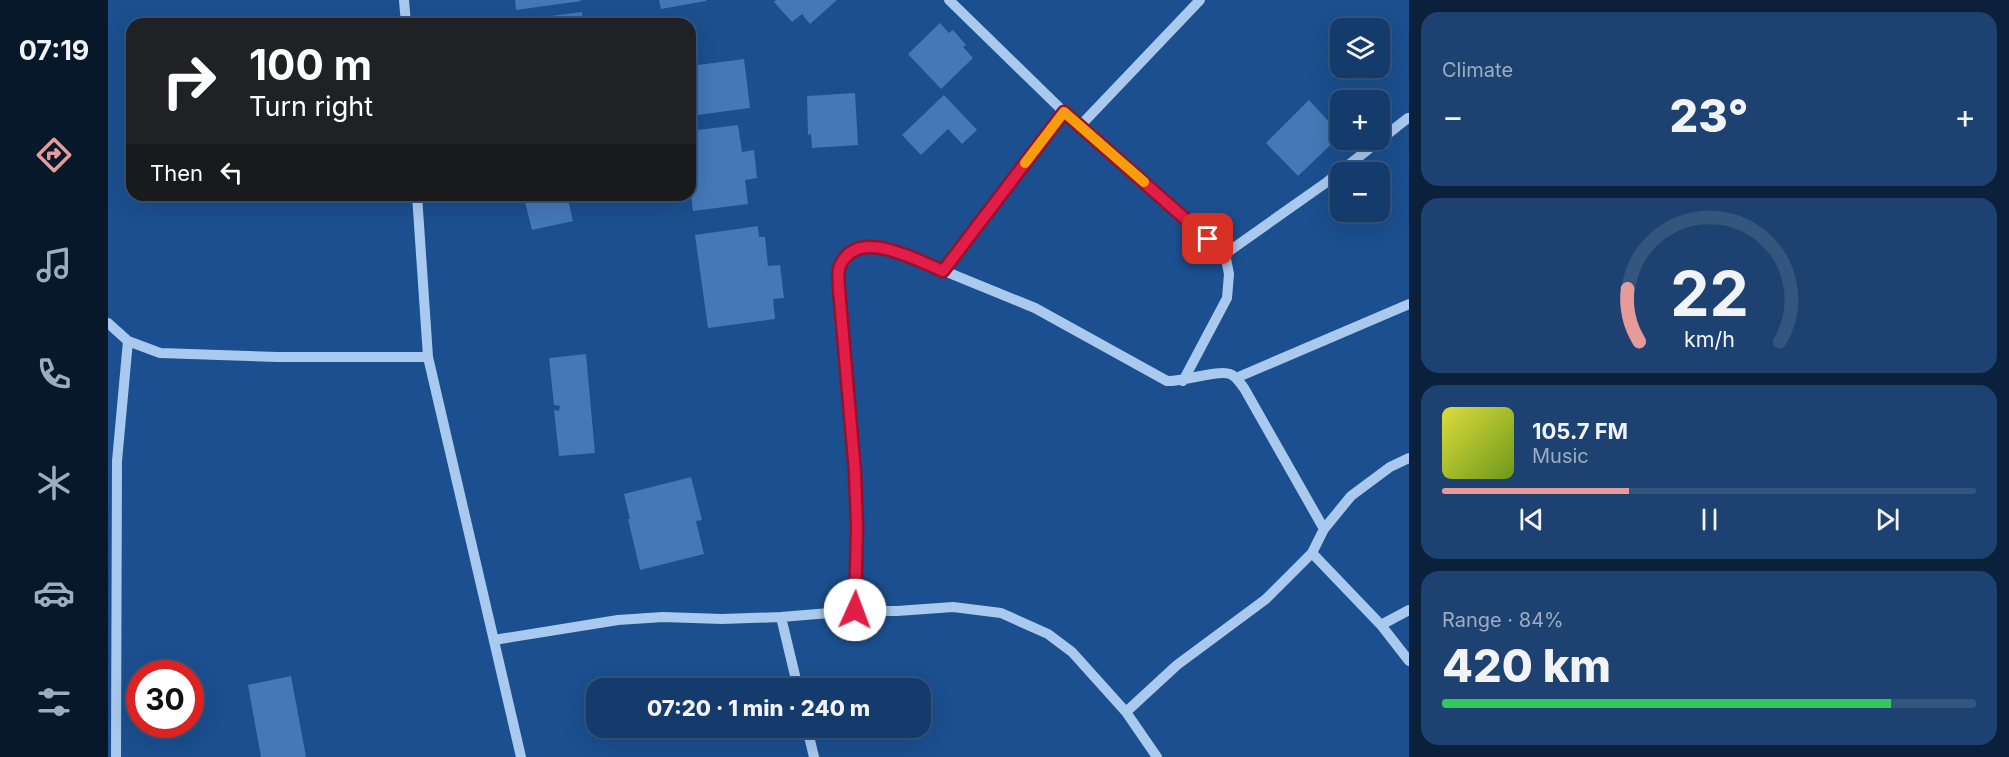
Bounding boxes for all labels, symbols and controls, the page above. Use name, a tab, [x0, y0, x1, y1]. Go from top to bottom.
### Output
map controls	[1330, 18, 1390, 222]
button: layers	[1330, 18, 1390, 78]
text: 07:19	[19, 34, 89, 67]
text: 100 m	[249, 39, 372, 90]
icon: right	[150, 42, 228, 120]
text: Climate	[1442, 58, 1513, 82]
text: 23°	[1670, 88, 1748, 143]
text: Turn right	[249, 90, 373, 123]
button: +	[1330, 90, 1390, 150]
text: −	[1442, 96, 1464, 136]
text: +	[1954, 96, 1976, 136]
icon: directions	[33, 134, 75, 176]
icon: left	[215, 156, 248, 189]
text: Then	[150, 160, 203, 186]
button: −	[1330, 162, 1390, 222]
pin	[1182, 213, 1233, 264]
icon: arrive	[1191, 222, 1224, 255]
icon: music	[33, 244, 75, 286]
text: 22	[1670, 257, 1748, 332]
text: km/h	[1684, 327, 1734, 353]
icon: phone	[33, 353, 75, 395]
text: 105.7 FM	[1532, 418, 1628, 444]
text: Music	[1532, 444, 1589, 468]
icon: climate	[33, 462, 75, 504]
icon: previous	[1515, 503, 1548, 536]
icon: pause	[1693, 503, 1726, 536]
icon: next	[1871, 503, 1904, 536]
icon: car	[33, 572, 75, 614]
position arrow	[823, 578, 887, 642]
text: Range · 84%	[1442, 608, 1564, 632]
text: 420 km	[1442, 638, 1611, 693]
speed limit sign: 30	[126, 660, 204, 738]
icon: filters	[33, 681, 75, 723]
text: 07:20 · 1 min · 240 m	[647, 695, 870, 721]

